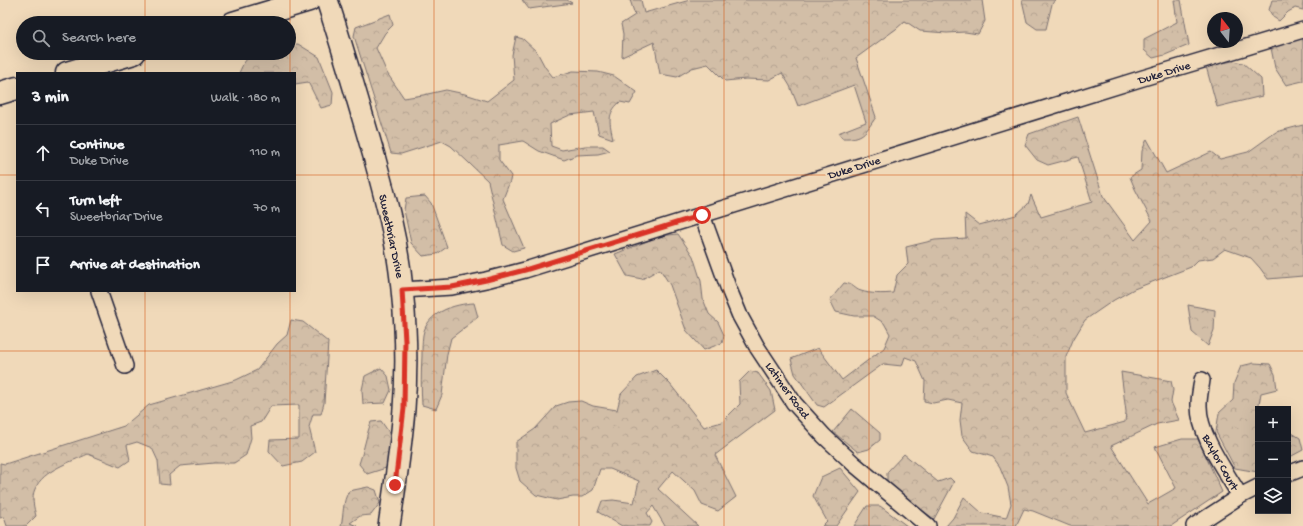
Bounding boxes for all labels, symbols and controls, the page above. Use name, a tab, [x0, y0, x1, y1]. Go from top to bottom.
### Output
north arrow	[1207, 12, 1243, 48]
search box	[16, 16, 296, 60]
icon: search	[30, 27, 52, 49]
text: Search here	[62, 29, 136, 47]
street label: Duke Drive	[1136, 59, 1193, 89]
text: 3 min	[32, 88, 69, 108]
text: Walk · 180 m	[211, 91, 280, 106]
text: Continue	[70, 136, 124, 154]
icon: ahead	[32, 142, 54, 164]
text: 110 m	[250, 145, 280, 160]
text: Duke Drive	[70, 154, 129, 169]
street label: Duke Drive	[826, 154, 883, 184]
text: Turn left	[70, 192, 121, 210]
street label: Sweetbriar Drive	[374, 193, 406, 280]
icon: left	[32, 198, 54, 220]
text: 70 m	[254, 201, 280, 216]
route start	[693, 206, 711, 224]
text: Sweetbriar Drive	[70, 210, 162, 225]
icon: arrive	[32, 254, 54, 276]
text: Arrive at destination	[70, 256, 200, 274]
street label: Latimer Road	[761, 360, 812, 423]
map controls	[1255, 406, 1291, 514]
button: +	[1255, 406, 1291, 442]
street label: Baylor Court	[1198, 432, 1241, 495]
button: −	[1255, 442, 1291, 478]
route end	[386, 476, 404, 494]
button: layers	[1255, 478, 1291, 514]

